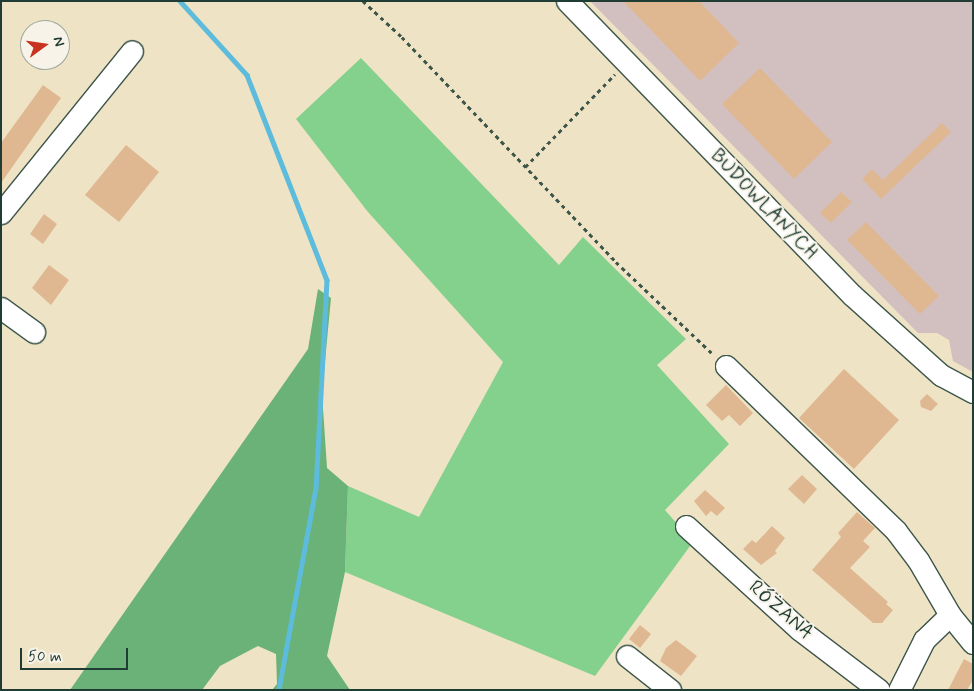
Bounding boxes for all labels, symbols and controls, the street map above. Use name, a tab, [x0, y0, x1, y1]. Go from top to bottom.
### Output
north arrow	[20, 20, 70, 70]
text: N	[49, 35, 68, 48]
street label: BUDOWLANYCH	[705, 144, 823, 264]
street label: RÓŻANA	[744, 575, 818, 645]
scale bar	[22, 638, 130, 670]
text: 50 m	[28, 647, 62, 667]

